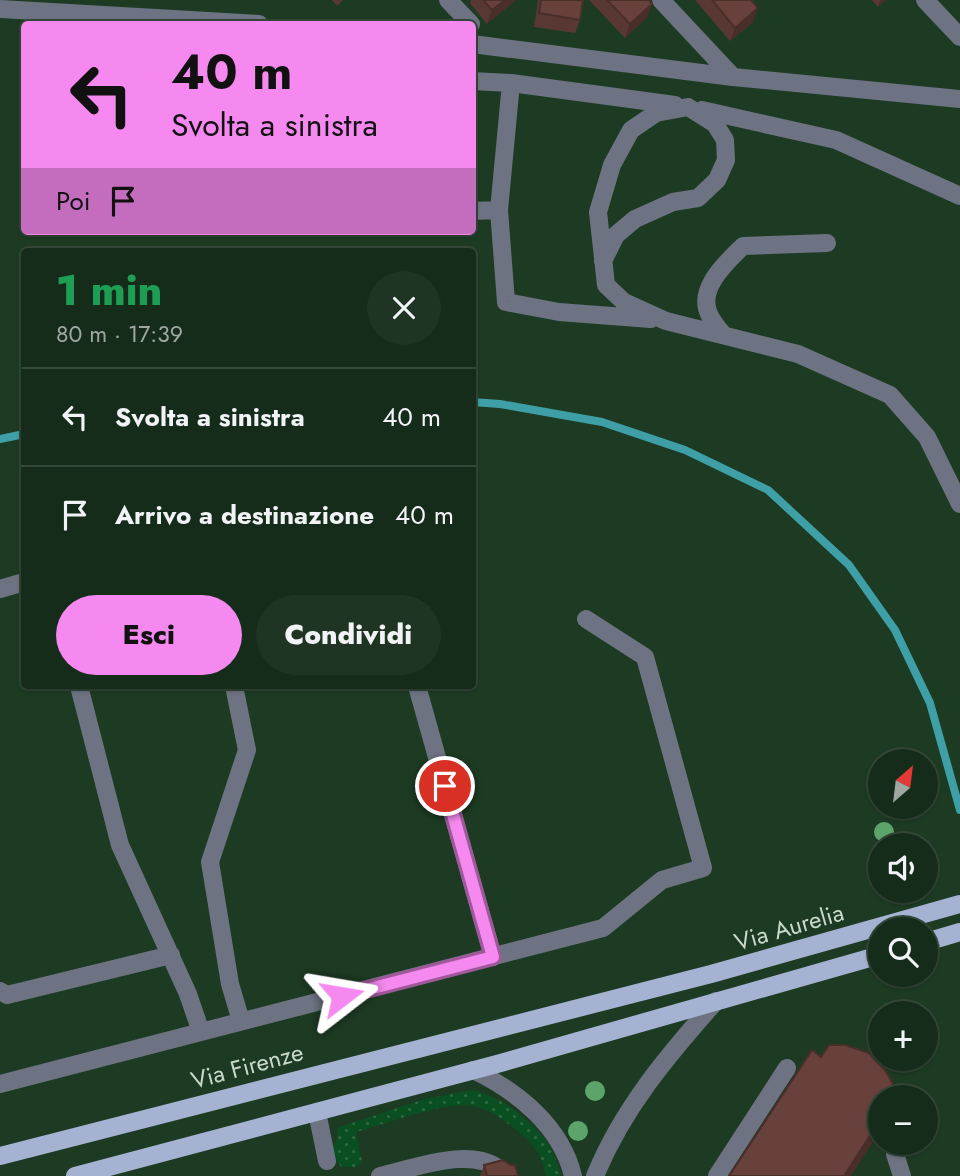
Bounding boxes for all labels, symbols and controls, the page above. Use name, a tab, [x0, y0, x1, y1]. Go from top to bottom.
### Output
text: 40 m	[171, 37, 293, 107]
icon: left	[56, 49, 147, 140]
text: Svolta a sinistra	[171, 102, 378, 148]
text: Poi	[56, 182, 90, 220]
icon: arrive	[104, 182, 142, 220]
text: 1 min	[56, 260, 162, 321]
button: close	[367, 271, 441, 345]
text: 80 m · 17:39	[56, 317, 183, 351]
icon: left	[56, 398, 94, 436]
text: Svolta a sinistra	[115, 398, 305, 436]
text: 40 m	[382, 398, 441, 436]
icon: arrive	[56, 496, 94, 534]
text: Arrivo a destinazione	[115, 496, 374, 534]
text: 40 m	[395, 496, 454, 534]
button: Esci	[56, 595, 242, 675]
button: Condividi	[256, 595, 441, 675]
north arrow	[868, 749, 938, 819]
map controls	[868, 749, 938, 1155]
pin	[415, 756, 475, 816]
icon: arrive	[426, 767, 464, 805]
button: sound	[868, 833, 938, 903]
street label: Via Aurelia	[730, 895, 848, 959]
button: search	[868, 917, 938, 987]
position arrow	[305, 959, 379, 1033]
button: +	[868, 1001, 938, 1071]
street label: Via Firenze	[187, 1034, 307, 1098]
button: −	[868, 1085, 938, 1155]

